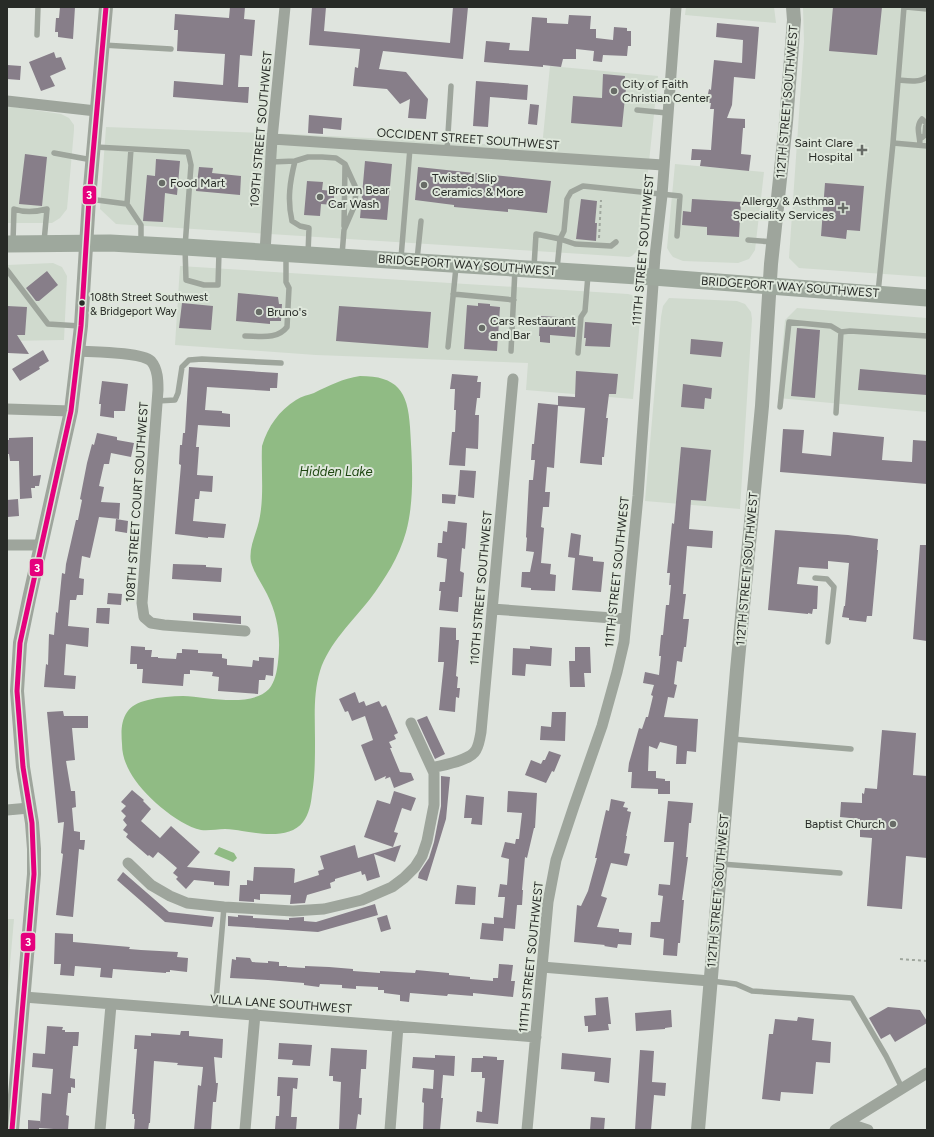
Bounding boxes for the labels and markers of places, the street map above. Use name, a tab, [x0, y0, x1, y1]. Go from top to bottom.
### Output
place label: City of Faith Christian Center	[622, 77, 710, 105]
marker: City of Faith Christian Center	[609, 86, 619, 96]
place label: Saint Clare Hospital	[795, 136, 853, 164]
marker: Saint Clare Hospital	[856, 144, 868, 156]
place label: Twisted Slip Ceramics & More	[432, 171, 524, 199]
place label: Food Mart	[170, 176, 226, 190]
marker: Food Mart	[157, 178, 167, 188]
marker: Twisted Slip Ceramics & More	[419, 180, 429, 190]
place label: Brown Bear Car Wash	[328, 183, 389, 211]
marker: Brown Bear Car Wash	[315, 192, 325, 202]
place label: Allergy & Asthma Speciality Services	[733, 194, 834, 222]
marker: Allergy & Asthma Speciality Services	[837, 202, 849, 214]
place label: 108th Street Southwest & Bridgeport Way	[90, 291, 208, 318]
marker: 108th Street Southwest & Bridgeport Way	[77, 298, 87, 308]
place label: Bruno's	[267, 305, 307, 319]
marker: Bruno's	[254, 307, 264, 317]
place label: Cars Restaurant and Bar	[490, 314, 576, 342]
marker: Cars Restaurant and Bar	[477, 323, 487, 333]
place label: Baptist Church	[805, 817, 885, 831]
marker: Baptist Church	[888, 819, 898, 829]

